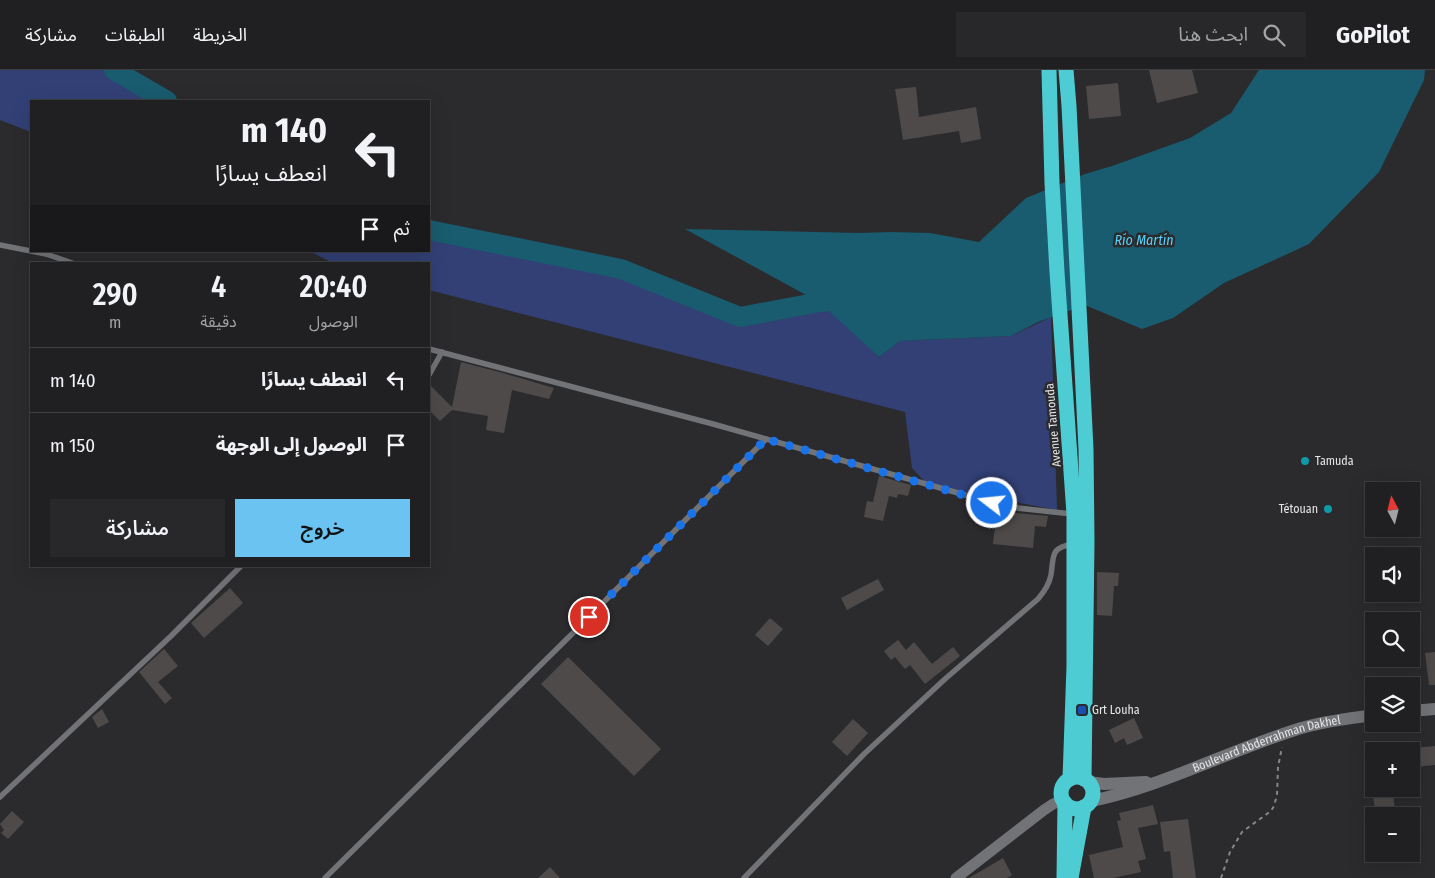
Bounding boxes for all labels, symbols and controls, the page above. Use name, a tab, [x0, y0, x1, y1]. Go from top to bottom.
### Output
search box	[956, 12, 1306, 57]
icon: search	[1260, 21, 1288, 49]
text: GoPilot	[1336, 21, 1410, 49]
text: ابحث هنا	[1178, 23, 1248, 46]
text: مشاركة	[25, 24, 77, 46]
text: الطبقات	[105, 24, 165, 46]
text: الخريطة	[193, 24, 247, 46]
text: 140 m	[241, 109, 327, 151]
icon: left	[345, 120, 410, 185]
text: انعطف يسارًا	[215, 160, 327, 187]
icon: arrive	[356, 215, 384, 243]
text: ثم	[394, 217, 410, 240]
water label: Río Martín	[1114, 232, 1174, 249]
text: 4	[211, 269, 226, 305]
text: 20:40	[299, 269, 367, 305]
text: 290	[93, 277, 138, 313]
text: دقيقة	[200, 312, 237, 331]
text: الوصول	[309, 312, 358, 331]
text: m	[109, 313, 121, 332]
icon: left	[382, 366, 410, 394]
text: انعطف يسارًا	[261, 368, 367, 391]
text: 140 m	[50, 369, 96, 392]
street label: Avenue Tamouda	[1042, 383, 1064, 467]
icon: arrive	[382, 431, 410, 459]
text: الوصول إلى الوجهة	[216, 433, 367, 456]
text: 150 m	[50, 434, 95, 457]
place label: Tamuda	[1315, 454, 1354, 468]
marker: Tamuda	[1299, 455, 1311, 467]
position arrow	[965, 476, 1017, 528]
north arrow	[1365, 482, 1420, 538]
map controls	[1365, 482, 1420, 862]
button: مشاركة	[50, 499, 225, 557]
button: خروج	[235, 499, 410, 557]
place label: Tétouan	[1279, 502, 1318, 516]
marker: Tétouan	[1322, 503, 1334, 515]
button: sound	[1365, 547, 1420, 602]
pin	[568, 596, 610, 638]
icon: arrive	[575, 603, 603, 631]
button: search	[1365, 612, 1420, 667]
button: layers	[1365, 677, 1420, 732]
place label: Grt Louha	[1092, 703, 1140, 717]
marker: Grt Louha	[1076, 704, 1088, 716]
street label: Boulevard Abderrahman Dakhel	[1190, 713, 1342, 775]
button: +	[1365, 742, 1420, 797]
button: −	[1365, 807, 1420, 862]

